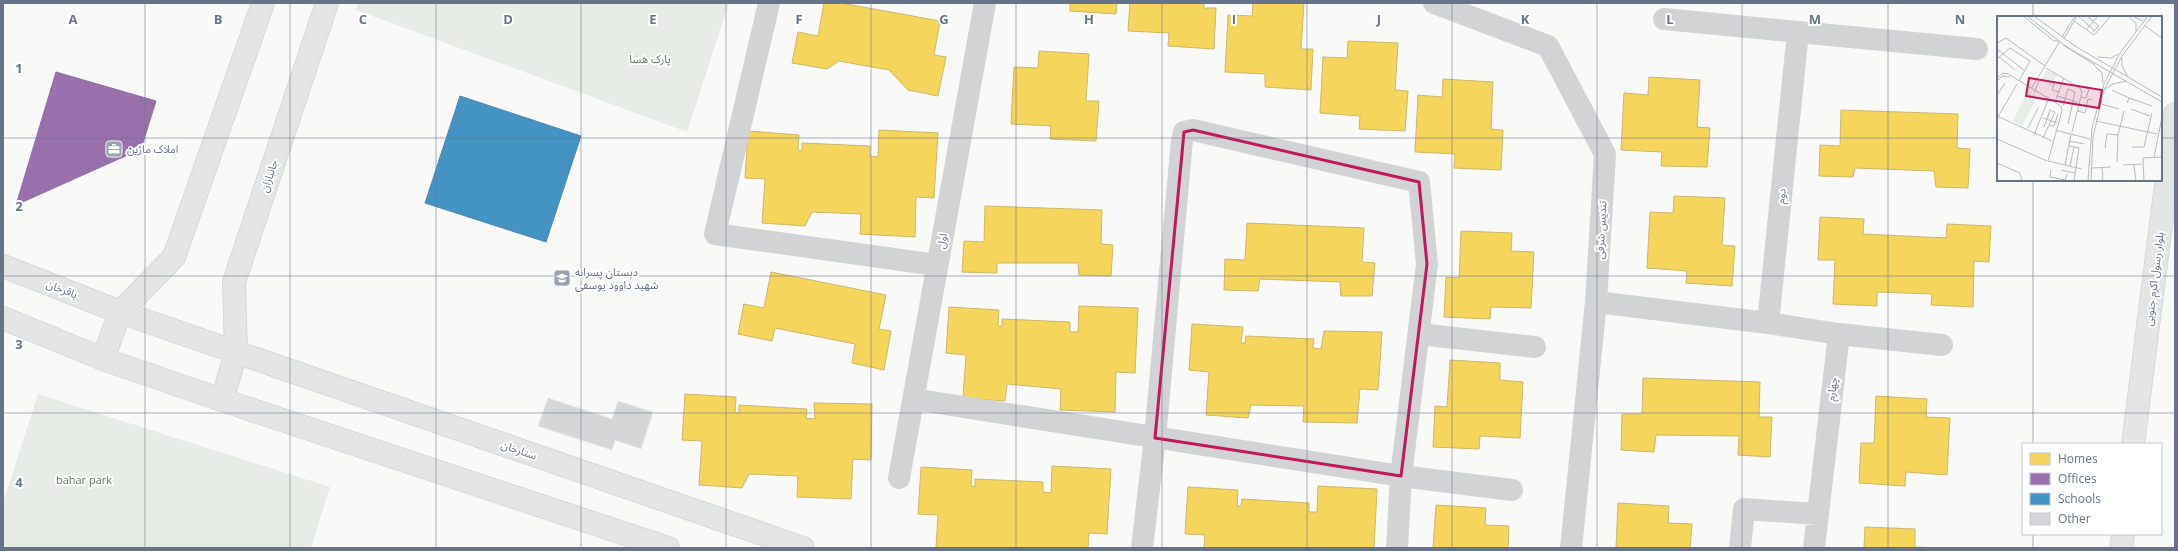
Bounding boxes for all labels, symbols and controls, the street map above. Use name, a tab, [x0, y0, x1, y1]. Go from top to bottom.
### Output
text: A	[69, 10, 78, 28]
text: B	[214, 10, 223, 28]
text: C	[359, 10, 367, 28]
text: D	[503, 10, 513, 28]
text: E	[649, 10, 657, 28]
text: F	[795, 10, 803, 28]
text: G	[939, 10, 949, 28]
text: H	[1084, 10, 1094, 28]
text: I	[1232, 10, 1236, 28]
text: J	[1376, 10, 1381, 28]
text: K	[1521, 10, 1530, 28]
text: L	[1666, 10, 1674, 28]
text: M	[1809, 10, 1821, 28]
text: N	[1955, 10, 1965, 28]
inset map	[1997, 16, 2162, 181]
park label: پارک هسا	[629, 51, 671, 67]
text: 1	[15, 59, 23, 77]
office icon: املاک ماژین	[104, 139, 124, 159]
place label: املاک ماژین	[127, 141, 179, 156]
street label: جانبازان	[256, 157, 281, 194]
street label: دوم	[1772, 187, 1790, 205]
text: 2	[15, 197, 23, 215]
street label: تندیس شرقی	[1591, 200, 1610, 260]
street label: بلوار رسول اکرم جنوبی	[2140, 231, 2168, 327]
street label: اول	[933, 232, 950, 250]
place label: دبستان پسرانه شهید داوود یوسفی	[575, 264, 659, 292]
school or university icon: دبستان پسرانه شهید داوود یوسفی	[552, 268, 572, 288]
street label: باقرخان	[44, 276, 80, 301]
text: 3	[15, 335, 23, 353]
street label: چهارم	[1823, 376, 1842, 402]
street label: ستارخان	[499, 436, 539, 463]
legend	[2022, 443, 2162, 535]
text: Homes	[2058, 450, 2098, 467]
text: Offices	[2058, 470, 2097, 487]
park label: bahar park	[56, 472, 112, 487]
text: 4	[15, 473, 23, 491]
text: Schools	[2058, 490, 2101, 507]
text: Other	[2058, 510, 2091, 527]

